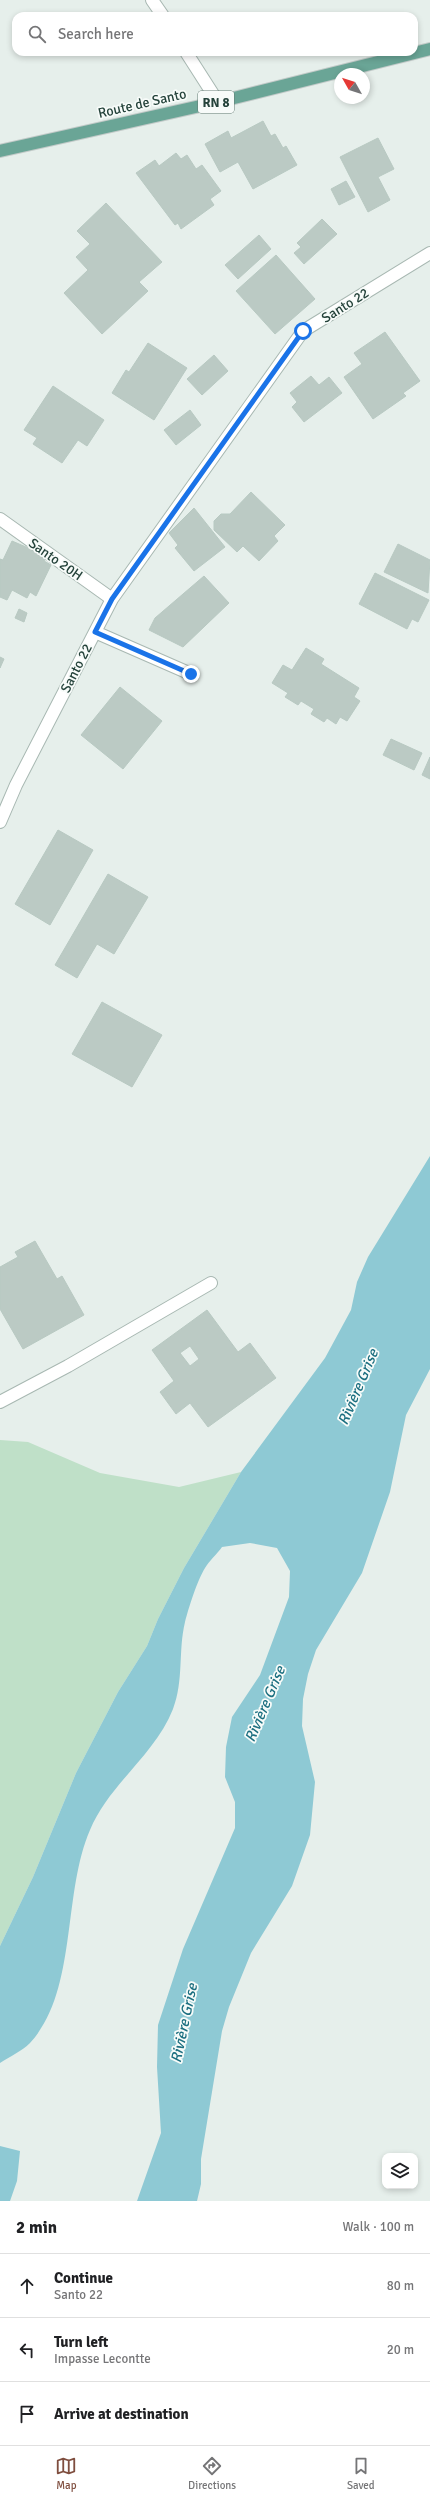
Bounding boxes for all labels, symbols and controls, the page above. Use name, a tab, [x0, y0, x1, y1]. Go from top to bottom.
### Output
search box	[12, 12, 418, 56]
icon: search	[26, 23, 48, 45]
text: Search here	[58, 25, 134, 43]
north arrow	[334, 68, 370, 104]
street label: Route de Santo	[96, 85, 188, 122]
road number: RN 8	[198, 91, 234, 113]
street label: Santo 22	[318, 284, 372, 327]
route start	[294, 322, 312, 340]
street label: Santo 20H	[25, 535, 86, 584]
street label: Santo 22	[57, 641, 96, 696]
route end	[182, 665, 200, 683]
water label: Rivière Grise	[334, 1345, 383, 1428]
water label: Rivière Grise	[241, 1662, 290, 1745]
water label: Rivière Grise	[167, 1980, 202, 2064]
map controls	[382, 2153, 418, 2189]
button: layers	[382, 2153, 418, 2189]
text: 2 min	[16, 2217, 57, 2238]
text: Walk · 100 m	[343, 2219, 414, 2235]
text: Continue	[54, 2269, 113, 2287]
icon: ahead	[16, 2275, 38, 2297]
text: 80 m	[387, 2278, 414, 2294]
text: Santo 22	[54, 2287, 103, 2303]
text: Turn left	[54, 2333, 108, 2351]
icon: left	[16, 2339, 38, 2361]
text: 20 m	[387, 2342, 414, 2358]
text: Impasse Lecontte	[54, 2351, 151, 2367]
icon: arrive	[16, 2403, 38, 2425]
text: Arrive at destination	[54, 2405, 189, 2423]
tab: Map	[55, 2455, 77, 2492]
tab: Directions	[188, 2455, 236, 2492]
tab: Saved	[347, 2455, 375, 2492]

